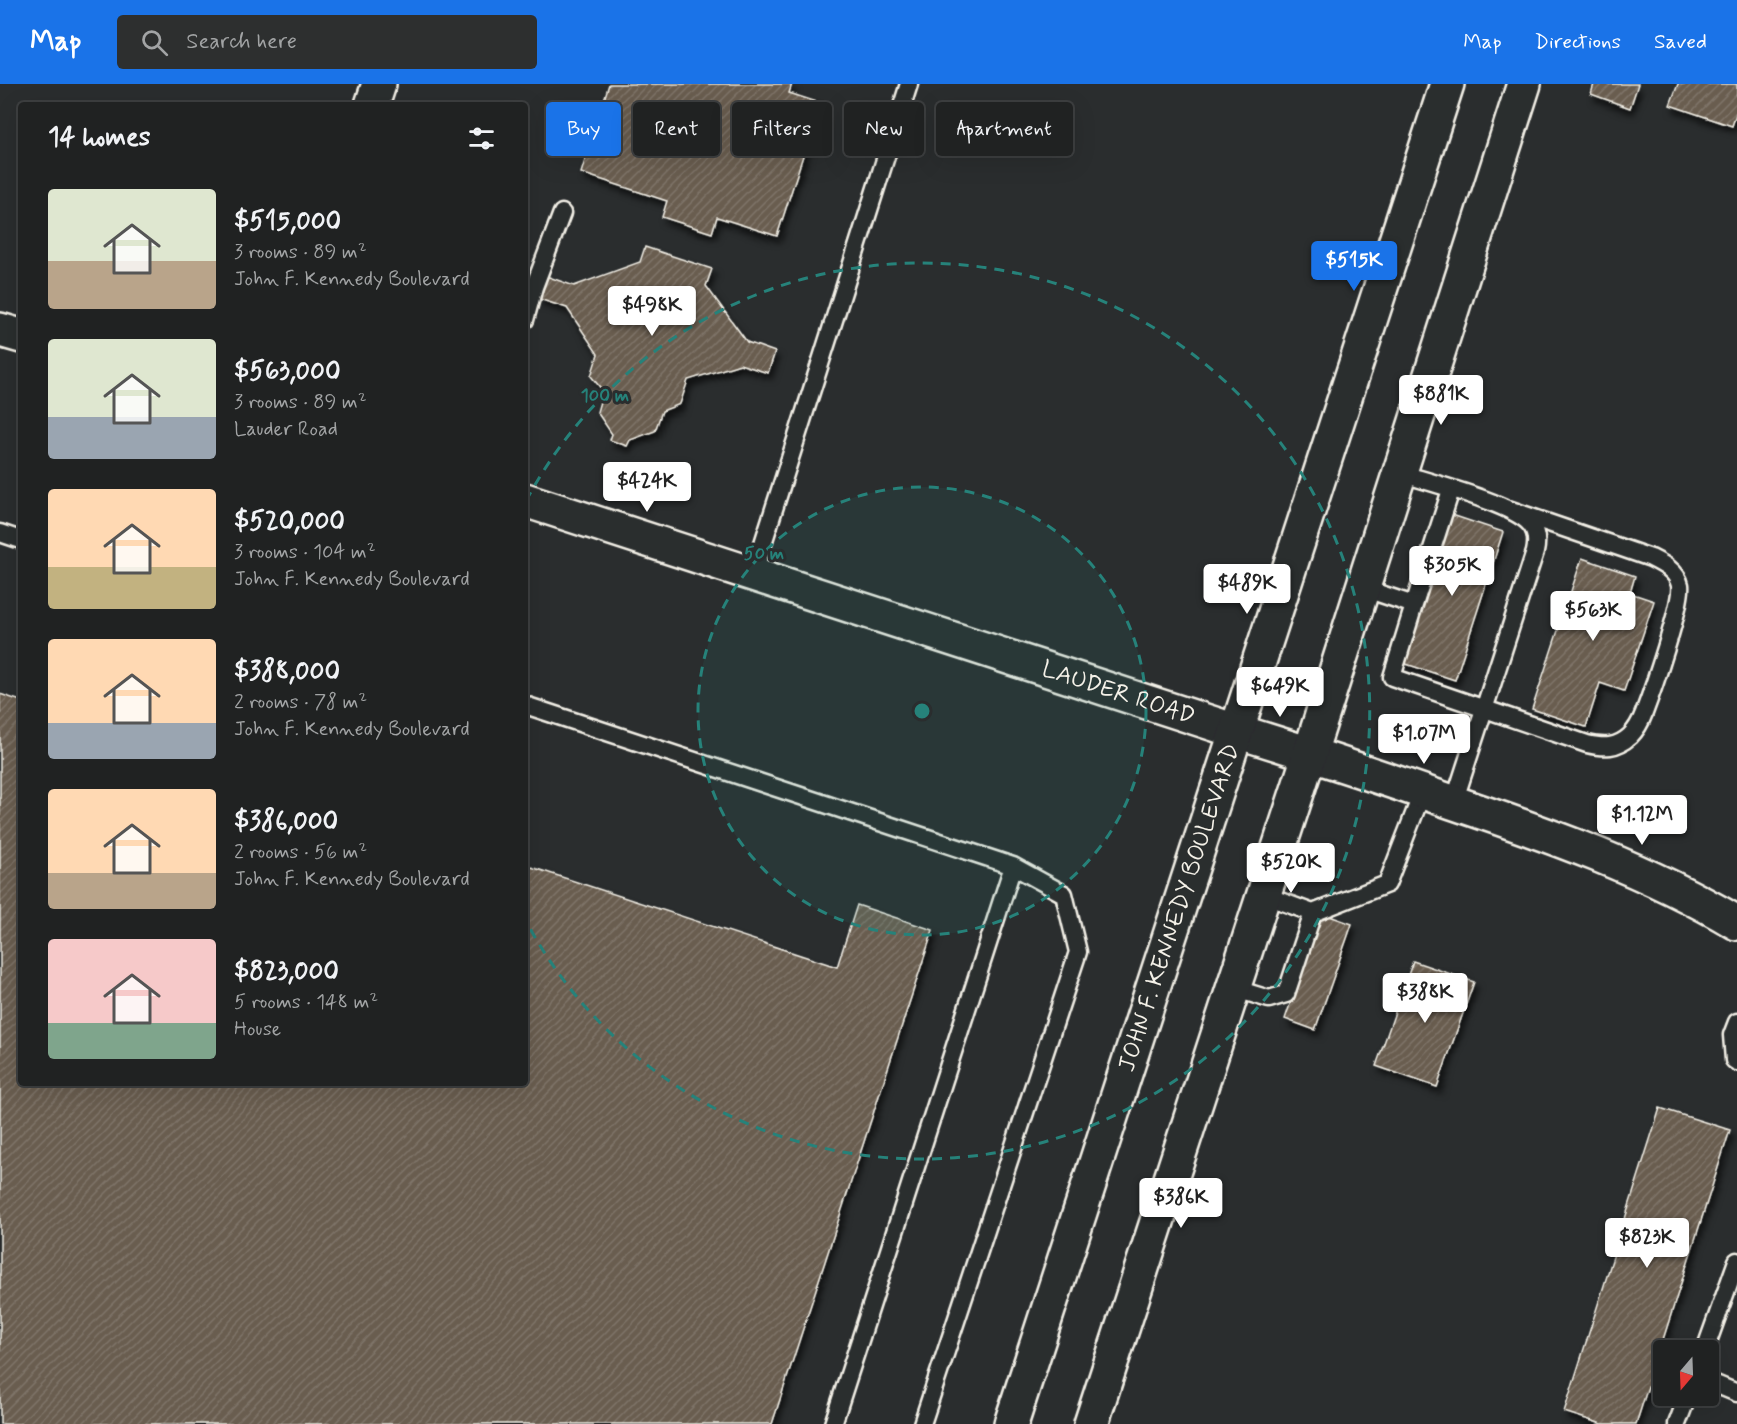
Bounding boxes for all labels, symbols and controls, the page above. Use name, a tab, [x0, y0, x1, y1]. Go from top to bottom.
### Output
search box	[117, 15, 537, 69]
text: Map	[30, 24, 81, 61]
icon: search	[138, 26, 171, 59]
text: Search here	[186, 28, 297, 56]
text: Map	[1463, 28, 1502, 56]
text: Directions	[1535, 28, 1621, 56]
text: Saved	[1654, 28, 1707, 56]
chip: Buy	[546, 102, 621, 156]
chip: Rent	[633, 102, 720, 156]
chip: Filters	[732, 102, 832, 156]
chip: New	[844, 102, 924, 156]
chip: Apartment	[936, 102, 1073, 156]
text: 14 homes	[48, 121, 150, 155]
icon: filters	[465, 122, 498, 155]
text: $515,000	[234, 205, 341, 239]
icon: home	[96, 213, 168, 285]
text: 3 rooms · 89 m²	[234, 239, 367, 266]
pin: $515K	[1312, 241, 1396, 292]
text: $515K	[1325, 247, 1383, 274]
text: John F. Kennedy Boulevard	[234, 266, 470, 293]
pin: $498K	[610, 286, 694, 337]
text: $498K	[622, 292, 682, 319]
text: $563,000	[234, 355, 341, 389]
icon: home	[96, 363, 168, 435]
pin: $881K	[1399, 375, 1483, 426]
text: $881K	[1413, 381, 1469, 408]
text: 100 m	[581, 384, 629, 408]
text: 3 rooms · 89 m²	[234, 389, 367, 416]
text: Lauder Road	[234, 416, 338, 443]
pin: $424K	[605, 462, 689, 513]
text: $424K	[617, 468, 677, 495]
text: $520,000	[234, 505, 345, 539]
icon: home	[96, 513, 168, 585]
text: 3 rooms · 104 m²	[234, 539, 376, 566]
text: 50 m	[744, 542, 784, 566]
pin: $305K	[1410, 546, 1494, 597]
text: $305K	[1423, 552, 1481, 579]
pin: $489K	[1205, 564, 1289, 615]
text: John F. Kennedy Boulevard	[234, 566, 470, 593]
text: $489K	[1218, 570, 1277, 597]
pin: $563K	[1551, 591, 1635, 642]
text: $563K	[1564, 597, 1622, 624]
street label: LAUDER ROAD	[1038, 653, 1199, 732]
text: $388,000	[234, 655, 340, 689]
icon: home	[96, 663, 168, 735]
pin: $649K	[1238, 667, 1322, 718]
text: $649K	[1251, 673, 1309, 700]
text: 2 rooms · 78 m²	[234, 689, 367, 716]
centre of rings	[912, 701, 932, 721]
pin: $1.07M	[1375, 714, 1473, 765]
text: John F. Kennedy Boulevard	[234, 716, 470, 743]
text: $1.07M	[1392, 720, 1456, 747]
street label: JOHN F. KENNEDY BOULEVARD	[1111, 740, 1247, 1076]
pin: $1.12M	[1593, 795, 1691, 846]
text: $1.12M	[1611, 801, 1673, 828]
text: $386,000	[234, 805, 338, 839]
icon: home	[96, 813, 168, 885]
text: 2 rooms · 56 m²	[234, 839, 367, 866]
pin: $520K	[1249, 843, 1333, 894]
text: $520K	[1261, 849, 1321, 876]
text: John F. Kennedy Boulevard	[234, 866, 470, 893]
text: $823,000	[234, 955, 339, 989]
icon: home	[96, 963, 168, 1035]
pin: $388K	[1383, 973, 1467, 1024]
text: $388K	[1397, 979, 1453, 1006]
text: 5 rooms · 148 m²	[234, 989, 378, 1016]
text: House	[234, 1016, 281, 1043]
pin: $386K	[1139, 1178, 1223, 1229]
text: $386K	[1153, 1184, 1209, 1211]
pin: $823K	[1605, 1218, 1689, 1269]
text: $823K	[1619, 1224, 1675, 1251]
north arrow	[1653, 1340, 1719, 1406]
map controls	[1653, 1340, 1719, 1406]

